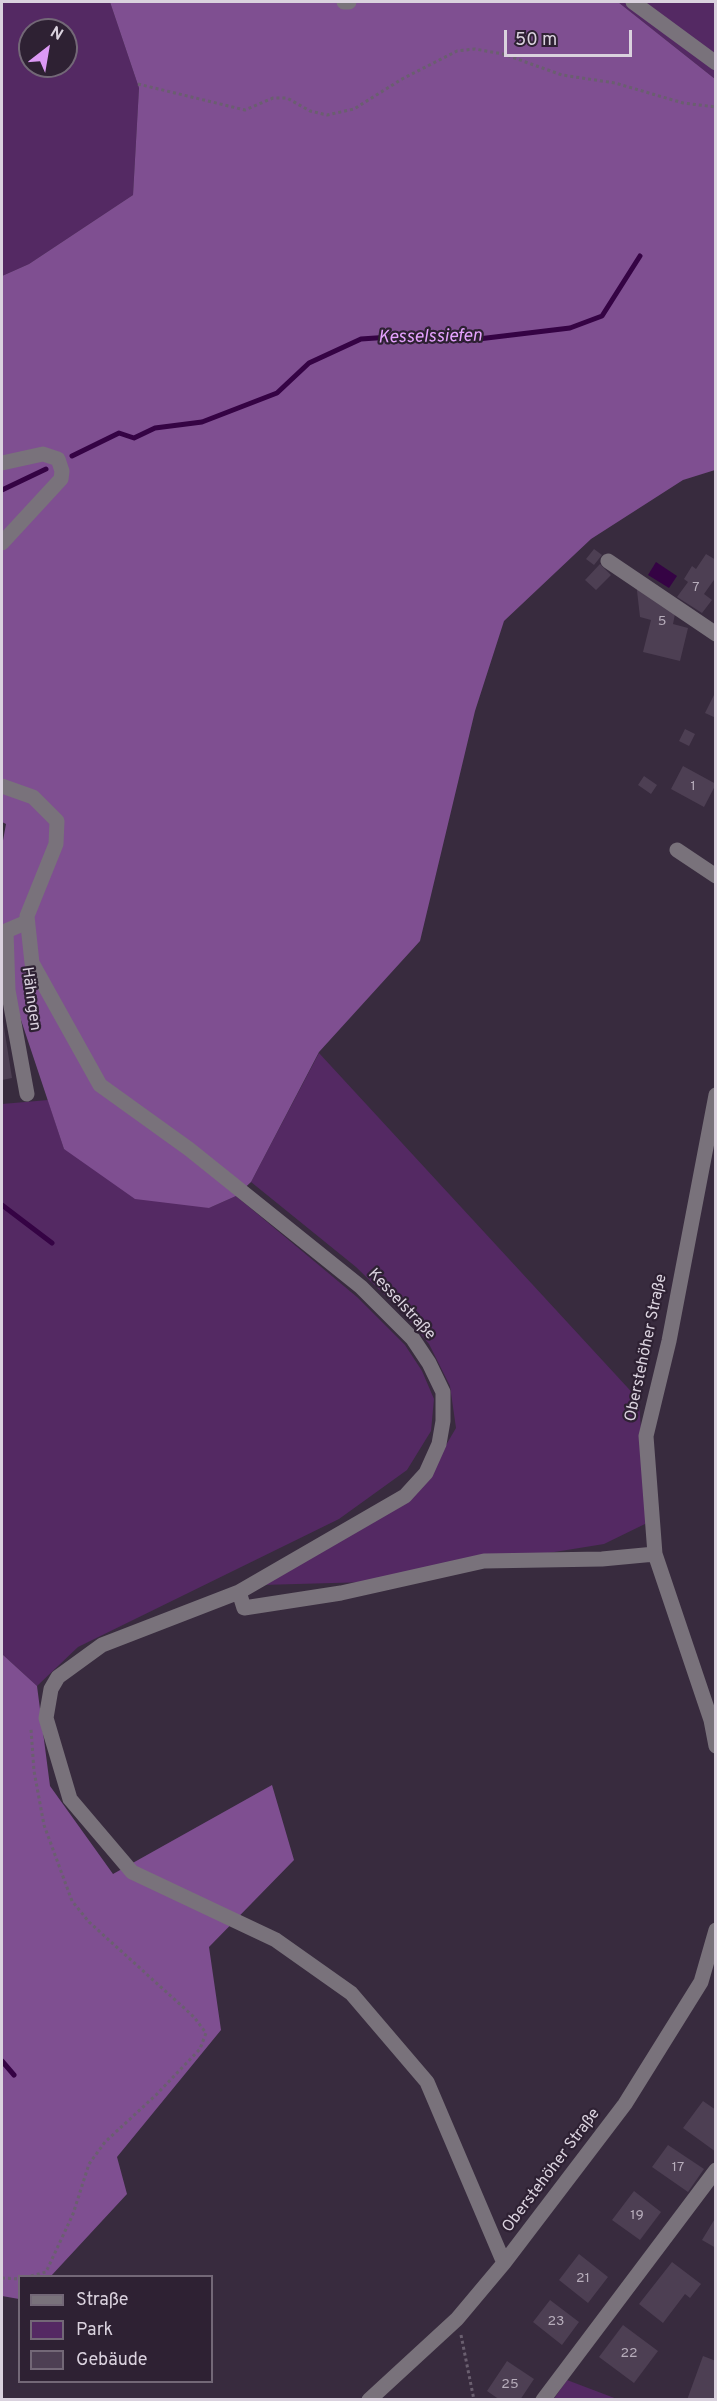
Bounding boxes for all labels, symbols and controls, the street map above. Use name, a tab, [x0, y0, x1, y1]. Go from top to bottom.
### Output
north arrow	[18, 18, 78, 78]
scale bar	[507, 18, 634, 56]
text: N	[46, 23, 66, 46]
text: 50 m	[515, 29, 557, 52]
water label: Kesselssiefen	[378, 326, 482, 350]
house number: 7	[692, 580, 700, 596]
house number: 5	[658, 614, 666, 630]
house number: 1	[690, 779, 696, 795]
street label: Hähngen	[16, 966, 44, 1032]
street label: Kesselstraße	[363, 1265, 439, 1345]
street label: Oberstehöher Straße	[622, 1272, 672, 1424]
street label: Oberstehöher Straße	[499, 2105, 605, 2237]
house number: 17	[672, 2160, 684, 2176]
house number: 19	[630, 2208, 644, 2224]
house number: 21	[576, 2271, 590, 2287]
legend	[18, 2275, 213, 2383]
text: Straße	[76, 2289, 128, 2312]
house number: 23	[548, 2314, 564, 2330]
text: Park	[76, 2319, 113, 2342]
house number: 22	[620, 2346, 638, 2362]
text: Gebäude	[76, 2349, 148, 2372]
house number: 25	[501, 2377, 519, 2393]

